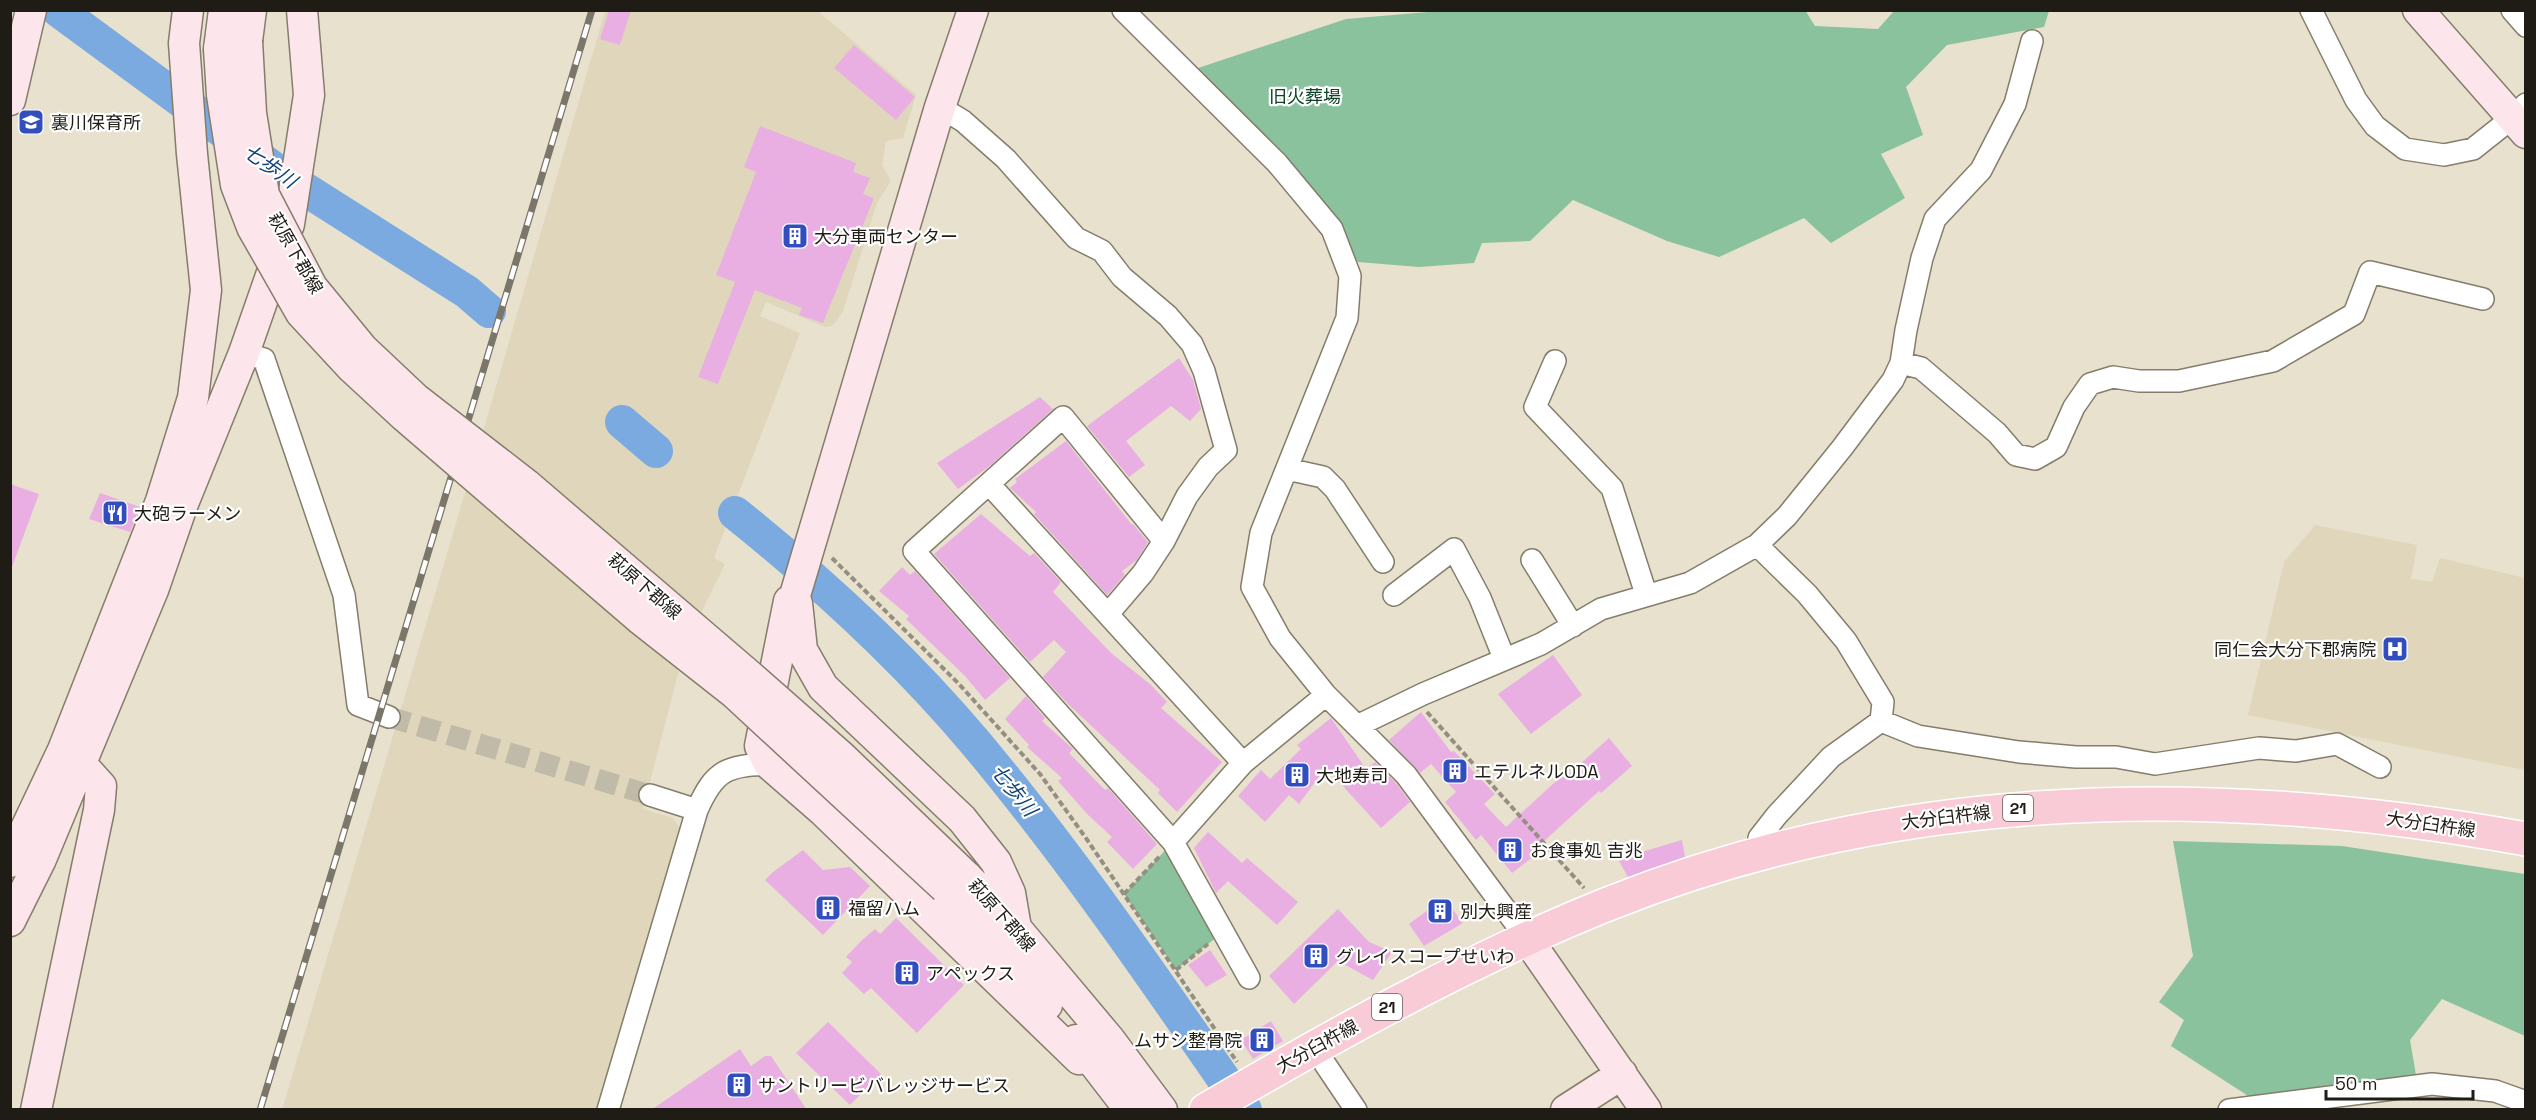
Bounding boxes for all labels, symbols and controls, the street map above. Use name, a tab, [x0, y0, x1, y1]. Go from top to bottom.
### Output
park label: 旧火葬場	[1269, 85, 1341, 108]
school or university icon: 裏川保育所	[16, 107, 46, 137]
place label: 裏川保育所	[51, 111, 141, 134]
water label: 七歩川	[238, 138, 304, 195]
street label: 萩原下郡線	[264, 208, 328, 298]
building icon: 大分車両センター	[780, 221, 810, 251]
place label: 大分車両センター	[814, 225, 958, 248]
restaurant icon: 大砲ラーメン	[100, 498, 130, 528]
place label: 大砲ラーメン	[134, 502, 241, 525]
street label: 萩原下郡線	[603, 548, 687, 624]
hospital icon: 同仁会大分下郡病院	[2380, 634, 2410, 664]
place label: 同仁会大分下郡病院	[2214, 638, 2376, 661]
building icon: エテルネルODA	[1440, 756, 1470, 786]
water label: 七歩川	[985, 759, 1044, 823]
building icon: 大地寿司	[1282, 760, 1312, 790]
place label: エテルネルODA	[1474, 760, 1599, 783]
place label: 大地寿司	[1316, 764, 1388, 787]
road number: 21	[2003, 795, 2033, 821]
street label: 大分臼杵線	[1900, 800, 1992, 834]
street label: 大分臼杵線	[2385, 806, 2477, 842]
building icon: お食事処 吉兆	[1495, 835, 1525, 865]
place label: お食事処 吉兆	[1530, 839, 1643, 862]
street label: 萩原下郡線	[963, 874, 1041, 956]
building icon: 福留ハム	[813, 893, 843, 923]
building icon: 別大興産	[1425, 896, 1455, 926]
place label: 福留ハム	[848, 897, 920, 920]
place label: 別大興産	[1460, 900, 1532, 923]
building icon: グレイスコープせいわ	[1301, 941, 1331, 971]
place label: グレイスコープせいわ	[1336, 945, 1514, 968]
building icon: アペックス	[892, 958, 922, 988]
place label: アペックス	[926, 962, 1015, 985]
road number: 21	[1372, 994, 1402, 1020]
street label: 大分臼杵線	[1272, 1014, 1362, 1078]
building icon: ムサシ整骨院	[1247, 1025, 1277, 1055]
place label: ムサシ整骨院	[1134, 1029, 1242, 1052]
scale bar	[2326, 1063, 2473, 1101]
building icon: サントリービバレッジサービス	[724, 1070, 754, 1100]
text: 50 m	[2335, 1072, 2377, 1095]
place label: サントリービバレッジサービス	[758, 1074, 1010, 1097]

